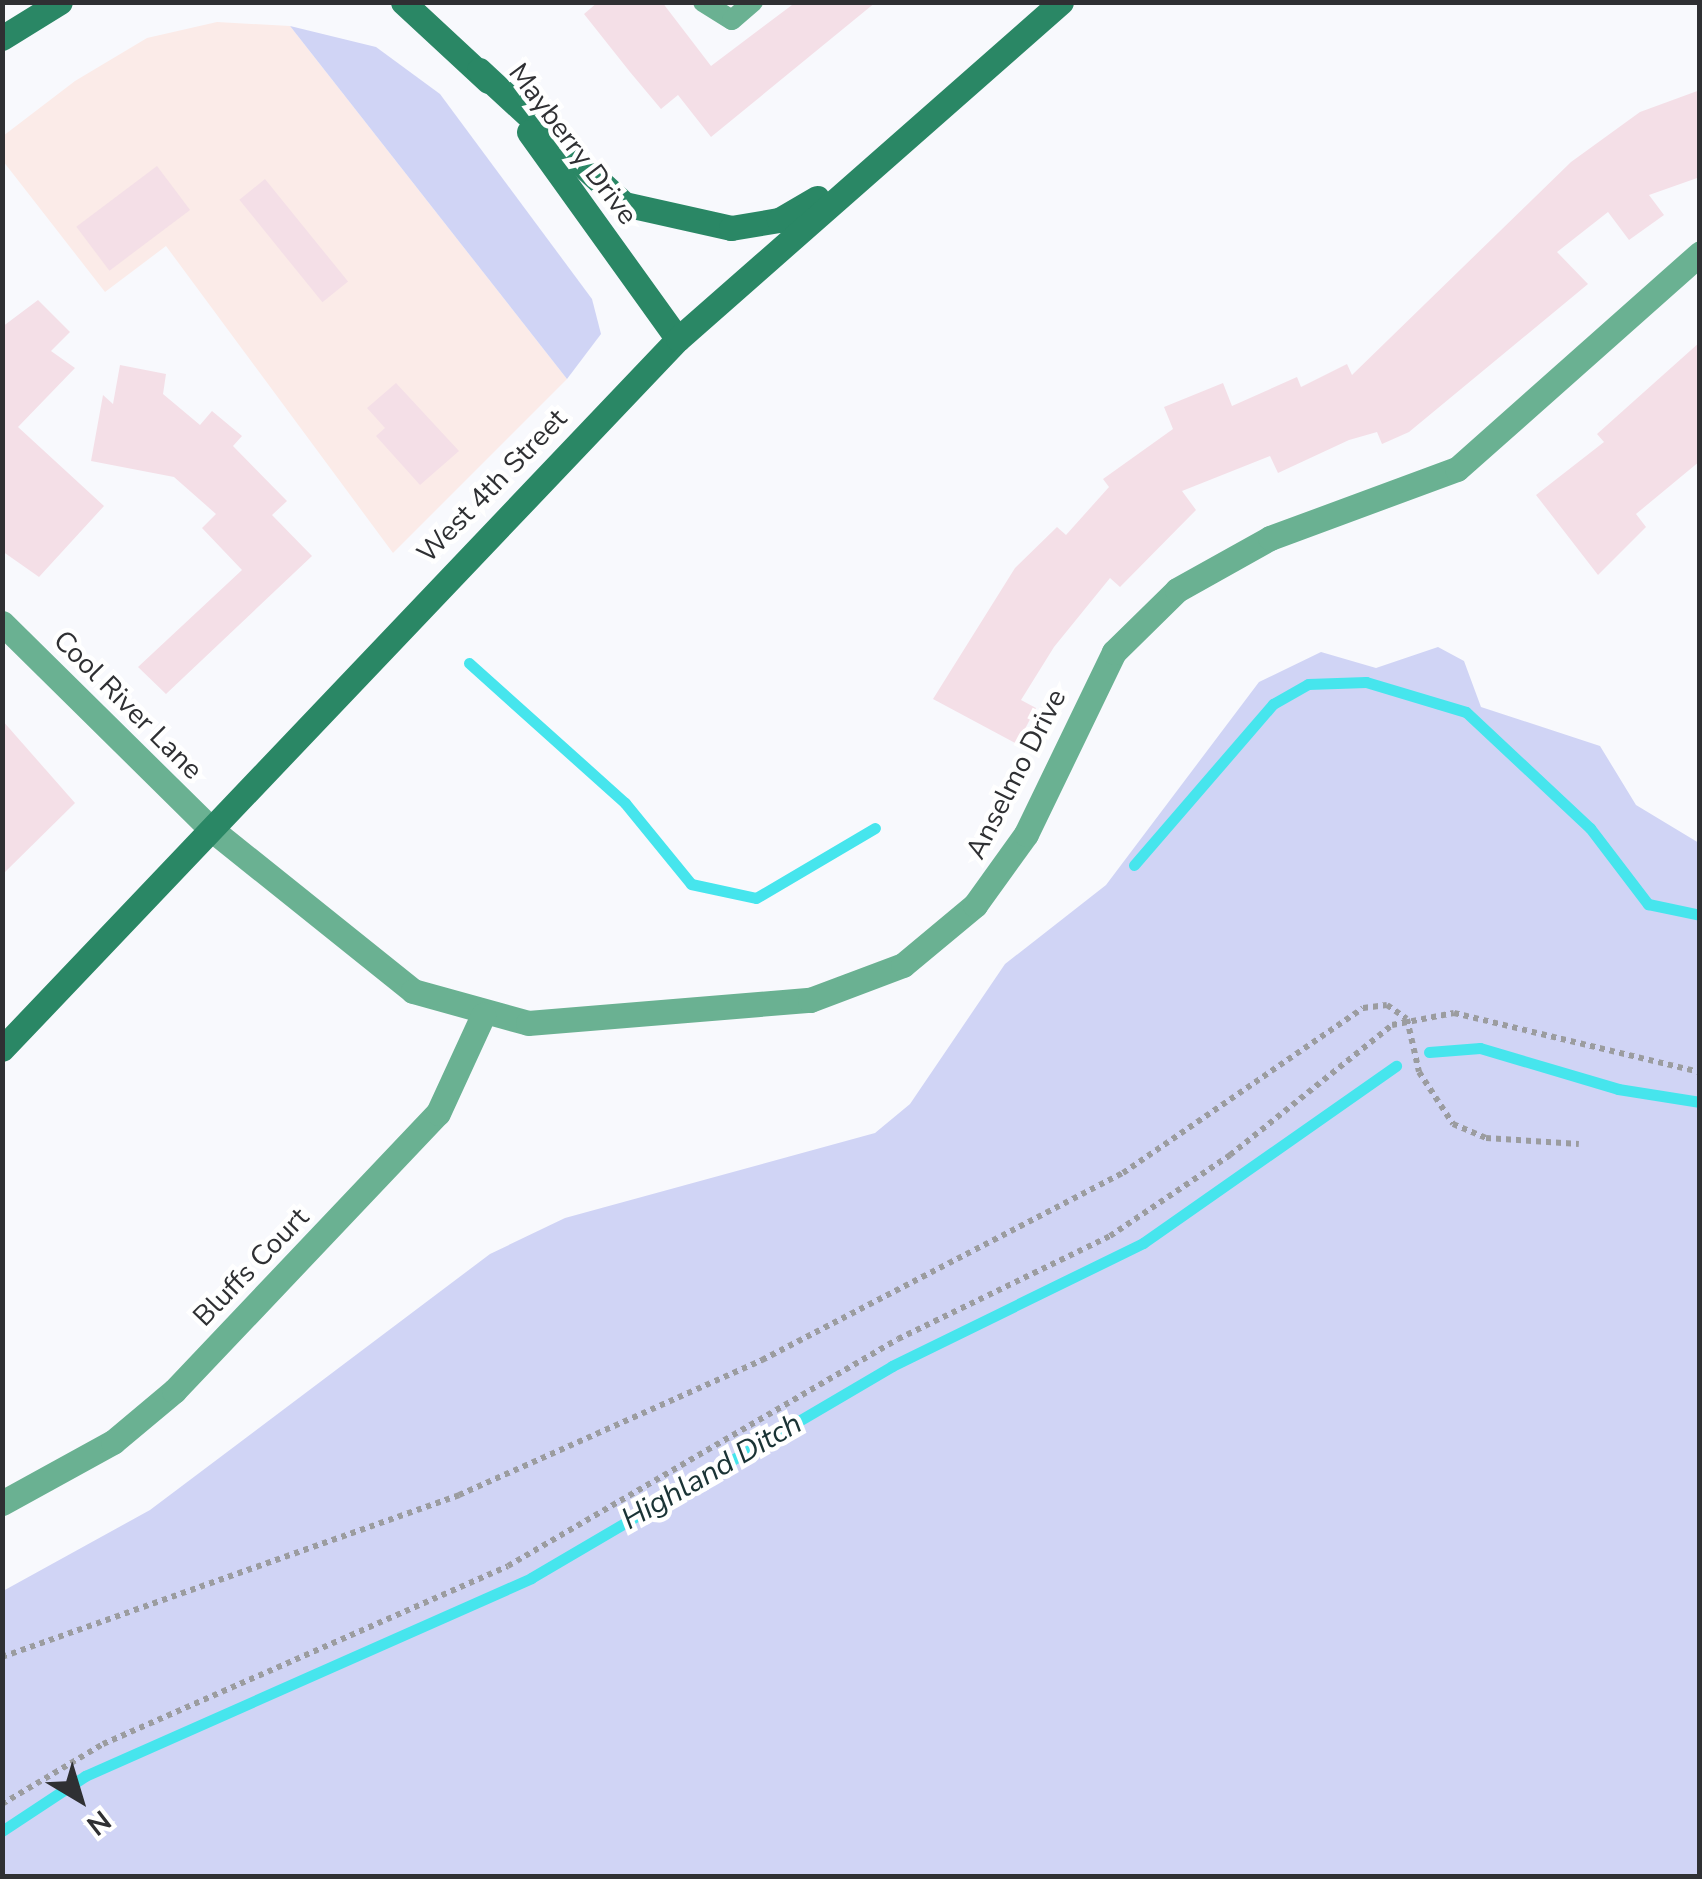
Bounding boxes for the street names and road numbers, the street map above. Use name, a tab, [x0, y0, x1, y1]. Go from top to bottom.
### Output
street label: Mayberry Drive	[501, 57, 645, 231]
street label: West 4th Street	[410, 402, 574, 570]
street label: Cool River Lane	[47, 624, 209, 786]
street label: Anselmo Drive	[959, 683, 1073, 865]
street label: Bluffs Court	[186, 1201, 316, 1333]

